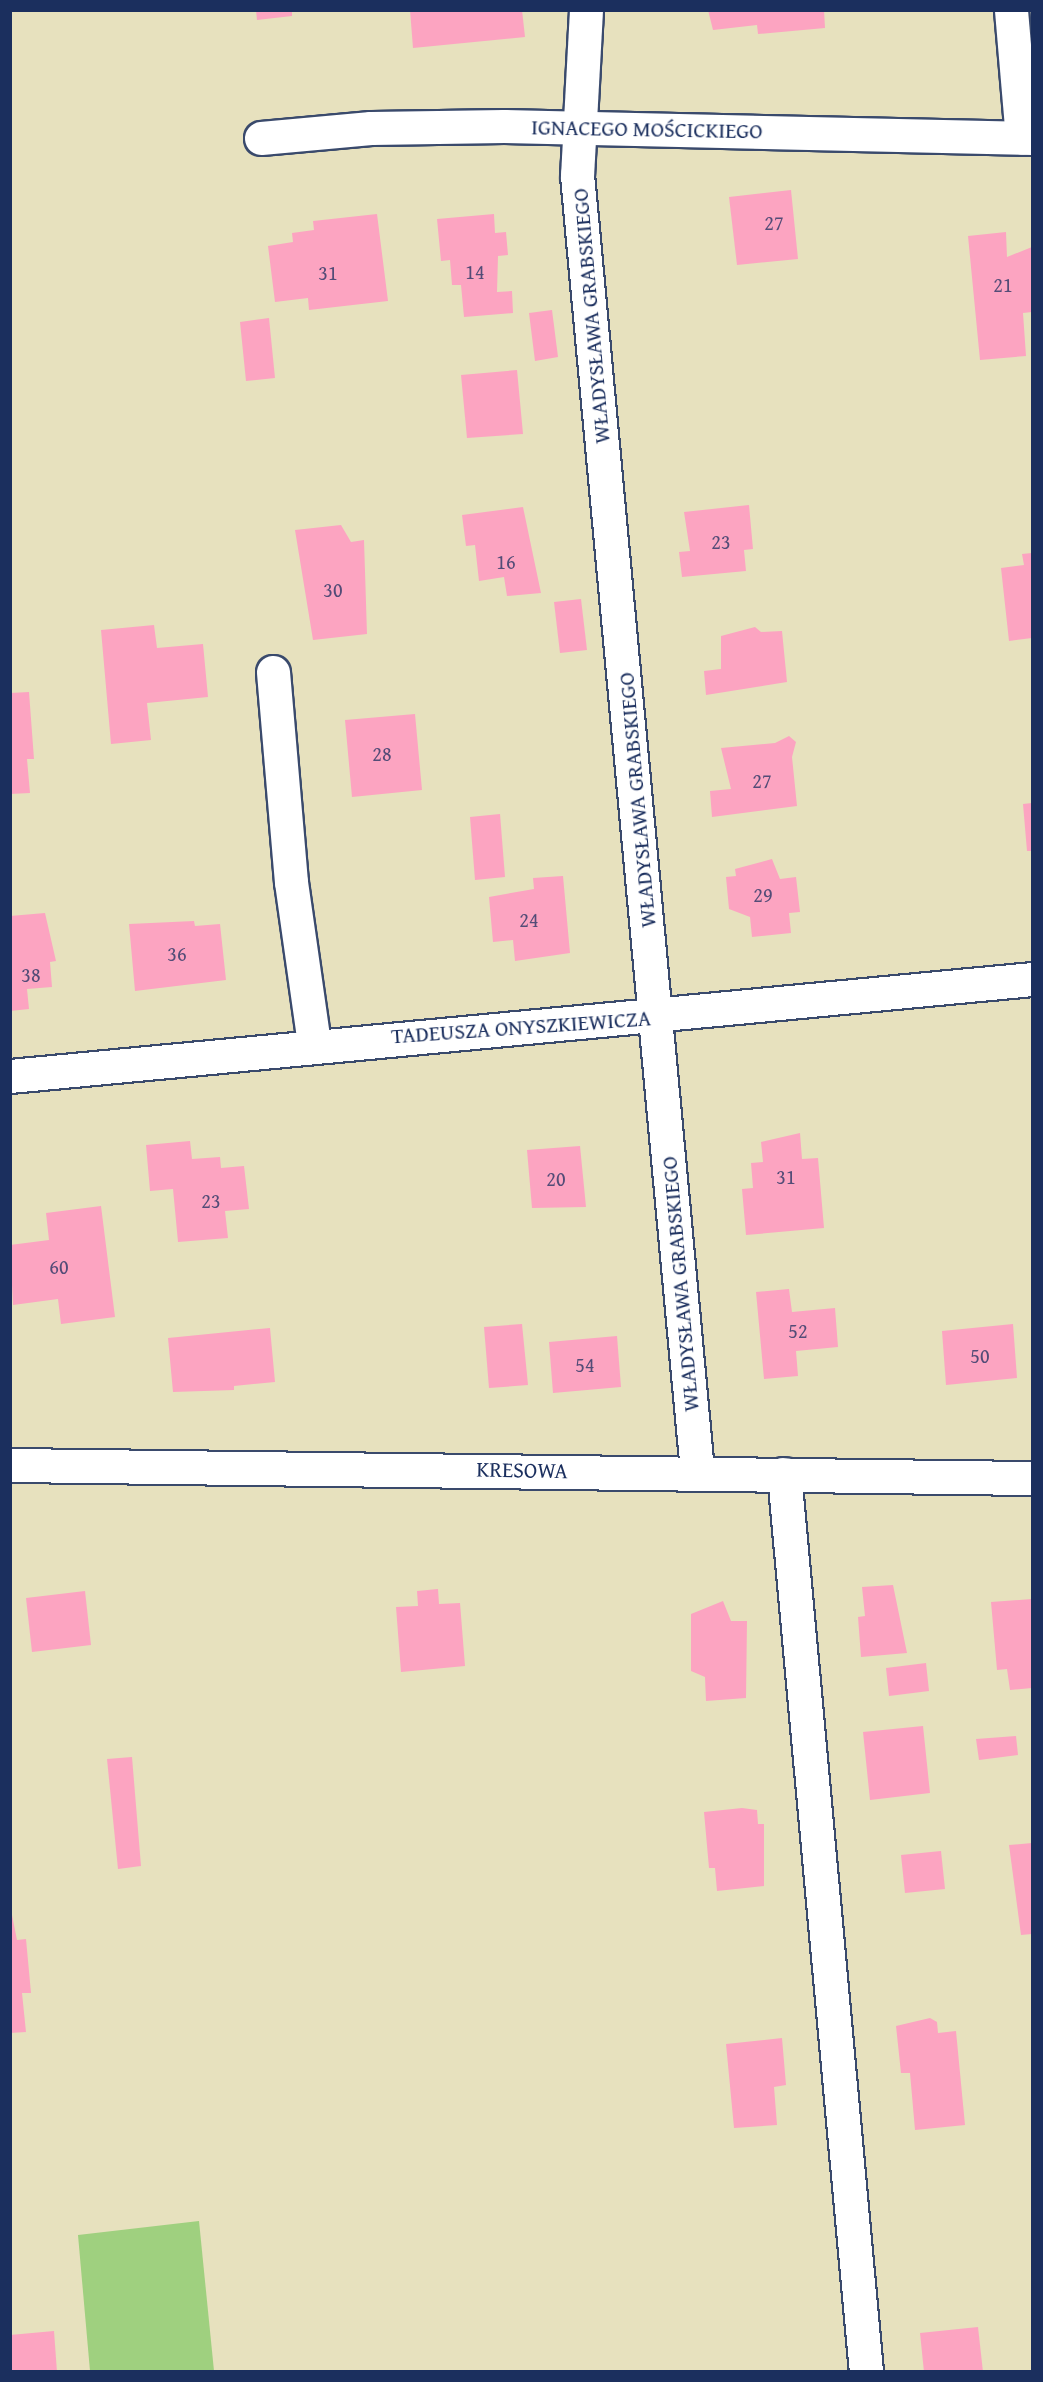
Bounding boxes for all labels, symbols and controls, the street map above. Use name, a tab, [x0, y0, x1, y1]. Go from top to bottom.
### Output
street label: IGNACEGO MOŚCICKIEGO	[531, 114, 763, 144]
street label: WŁADYSŁAWA GRABSKIEGO	[567, 187, 615, 445]
house number: 27	[764, 210, 784, 234]
house number: 14	[465, 259, 485, 283]
house number: 31	[318, 260, 338, 284]
house number: 21	[993, 272, 1013, 296]
house number: 23	[711, 529, 731, 553]
house number: 16	[496, 549, 516, 573]
house number: 30	[323, 577, 343, 601]
street label: WŁADYSŁAWA GRABSKIEGO	[613, 671, 661, 929]
house number: 28	[372, 741, 392, 765]
house number: 27	[752, 768, 772, 792]
house number: 29	[753, 882, 773, 906]
house number: 24	[519, 907, 539, 931]
house number: 36	[167, 941, 187, 965]
house number: 38	[21, 962, 41, 986]
street label: TADEUSZA ONYSZKIEWICZA	[390, 1005, 652, 1049]
street label: WŁADYSŁAWA GRABSKIEGO	[656, 1155, 704, 1413]
house number: 31	[776, 1164, 796, 1188]
house number: 20	[546, 1166, 566, 1190]
house number: 23	[201, 1188, 221, 1212]
house number: 60	[49, 1254, 69, 1278]
house number: 52	[788, 1318, 808, 1342]
house number: 50	[970, 1343, 990, 1367]
house number: 54	[575, 1352, 595, 1376]
street label: KRESOWA	[476, 1456, 568, 1484]

